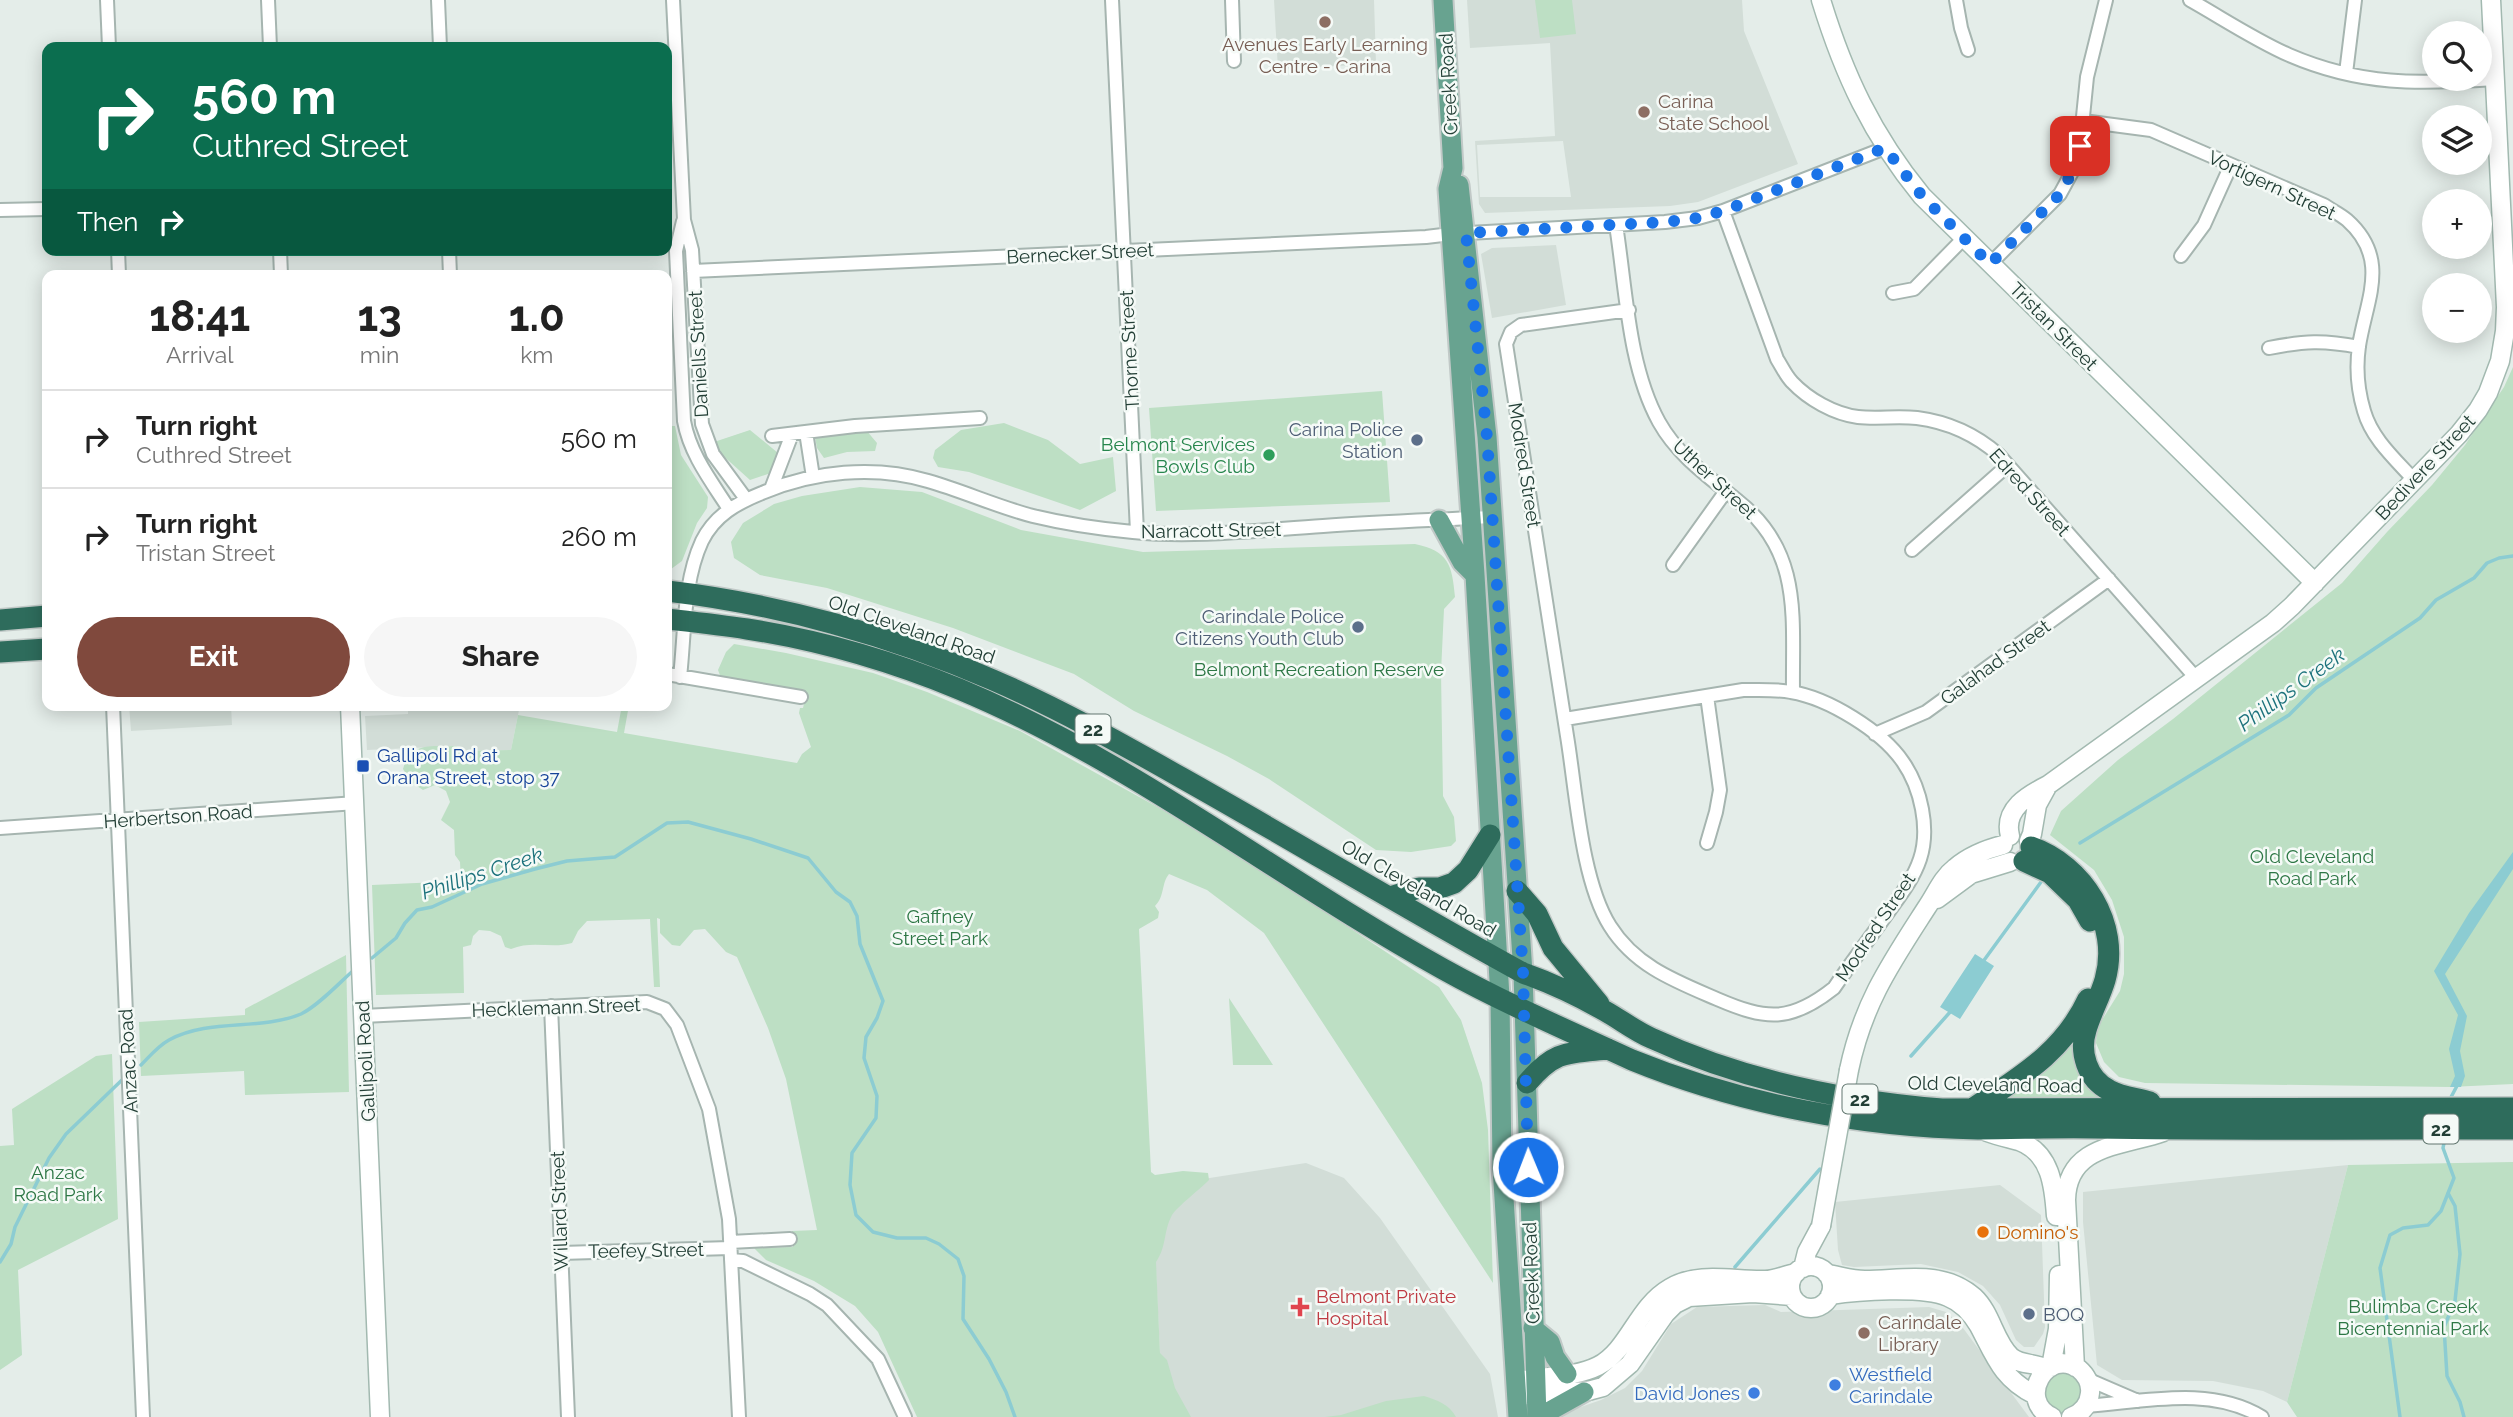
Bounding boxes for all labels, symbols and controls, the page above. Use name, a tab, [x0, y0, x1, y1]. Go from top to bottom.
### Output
marker: Avenues Early Learning Centre - Carina	[1317, 14, 1333, 30]
map controls	[2422, 21, 2492, 343]
button: search	[2422, 21, 2492, 91]
street label: Creek Road	[1434, 32, 1462, 136]
place label: Avenues Early Learning Centre - Carina	[1222, 33, 1428, 77]
text: 560 m	[192, 68, 336, 125]
icon: right	[77, 70, 168, 161]
place label: Carina State School	[1658, 90, 1770, 134]
marker: Carina State School	[1636, 104, 1652, 120]
button: layers	[2422, 105, 2492, 175]
pin	[2050, 116, 2110, 176]
text: Cuthred Street	[192, 127, 409, 164]
icon: arrive	[2061, 127, 2099, 165]
street label: Vortigern Street	[2205, 146, 2340, 224]
button: +	[2422, 189, 2492, 259]
icon: right	[152, 203, 190, 241]
text: Then	[77, 207, 138, 237]
street label: Bernecker Street	[1006, 238, 1155, 268]
button: −	[2422, 273, 2492, 343]
street label: Tristan Street	[2005, 277, 2103, 375]
street label: Daniells Street	[684, 289, 712, 418]
street label: Thorne Street	[1115, 289, 1143, 411]
text: 18:41	[149, 292, 250, 341]
text: 13	[358, 292, 402, 341]
text: 1.0	[509, 292, 565, 341]
text: Arrival	[166, 341, 233, 368]
text: min	[360, 341, 399, 368]
text: km	[520, 341, 554, 368]
street label: Modred Street	[1504, 401, 1546, 530]
street label: Bedivere Street	[2371, 409, 2480, 524]
text: Turn right	[136, 411, 257, 441]
place label: Carina Police Station	[1289, 418, 1403, 462]
icon: right	[77, 420, 115, 458]
text: 560 m	[561, 424, 637, 454]
marker: Carina Police Station	[1409, 432, 1425, 448]
place label: Belmont Services Bowls Club	[1101, 433, 1255, 477]
street label: Uther Street	[1669, 435, 1762, 524]
text: Cuthred Street	[136, 441, 292, 468]
street label: Edred Street	[1985, 444, 2075, 541]
marker: Belmont Services Bowls Club	[1261, 447, 1277, 463]
text: Turn right	[136, 509, 257, 539]
icon: right	[77, 518, 115, 556]
street label: Narracott Street	[1141, 518, 1282, 542]
text: 260 m	[561, 522, 637, 552]
text: Tristan Street	[136, 539, 275, 566]
street label: Old Cleveland Road	[826, 590, 998, 668]
place label: Carindale Police Citizens Youth Club	[1175, 605, 1344, 649]
street label: Galahad Street	[1936, 614, 2055, 709]
button: Exit	[77, 617, 350, 697]
button: Share	[364, 617, 637, 697]
marker: Carindale Police Citizens Youth Club	[1350, 619, 1366, 635]
water label: Phillips Creek	[2233, 642, 2349, 736]
park label: Belmont Recreation Reserve	[1194, 658, 1444, 680]
road number: 22	[1076, 714, 1110, 744]
place label: Gallipoli Rd at Orana Street, stop 37	[377, 744, 560, 788]
marker: Gallipoli Rd at Orana Street, stop 37	[355, 758, 371, 774]
street label: Herbertson Road	[103, 800, 253, 832]
street label: Old Cleveland Road	[1338, 835, 1500, 941]
water label: Phillips Creek	[418, 842, 546, 904]
park label: Old Cleveland Road Park	[2250, 845, 2374, 889]
street label: Modred Street	[1831, 868, 1920, 986]
park label: Gaffney Street Park	[892, 905, 988, 949]
street label: Hecklemann Street	[471, 993, 642, 1021]
street label: Gallipoli Road	[351, 1000, 379, 1122]
street label: Anzac Road	[114, 1008, 142, 1114]
street label: Old Cleveland Road	[1907, 1071, 2083, 1097]
road number: 22	[1842, 1084, 1878, 1114]
road number: 22	[2424, 1114, 2458, 1144]
position arrow	[1491, 1130, 1565, 1204]
street label: Willard Street	[546, 1150, 572, 1272]
park label: Anzac Road Park	[13, 1161, 103, 1205]
place label: Domino's	[1997, 1221, 2078, 1243]
street label: Creek Road	[1518, 1222, 1544, 1324]
marker: Domino's	[1975, 1224, 1991, 1240]
street label: Teefey Street	[588, 1238, 705, 1262]
place label: Belmont Private Hospital	[1316, 1285, 1456, 1329]
park label: Bulimba Creek Bicentennial Park	[2337, 1295, 2489, 1339]
marker: Belmont Private Hospital	[1290, 1297, 1310, 1317]
place label: BOQ	[2043, 1303, 2084, 1325]
marker: BOQ	[2021, 1306, 2037, 1322]
place label: Carindale Library	[1878, 1311, 1962, 1355]
marker: Carindale Library	[1856, 1325, 1872, 1341]
place label: Westfield Carindale	[1849, 1363, 1933, 1407]
marker: Westfield Carindale	[1827, 1377, 1843, 1393]
place label: David Jones	[1634, 1382, 1740, 1404]
marker: David Jones	[1746, 1385, 1762, 1401]

